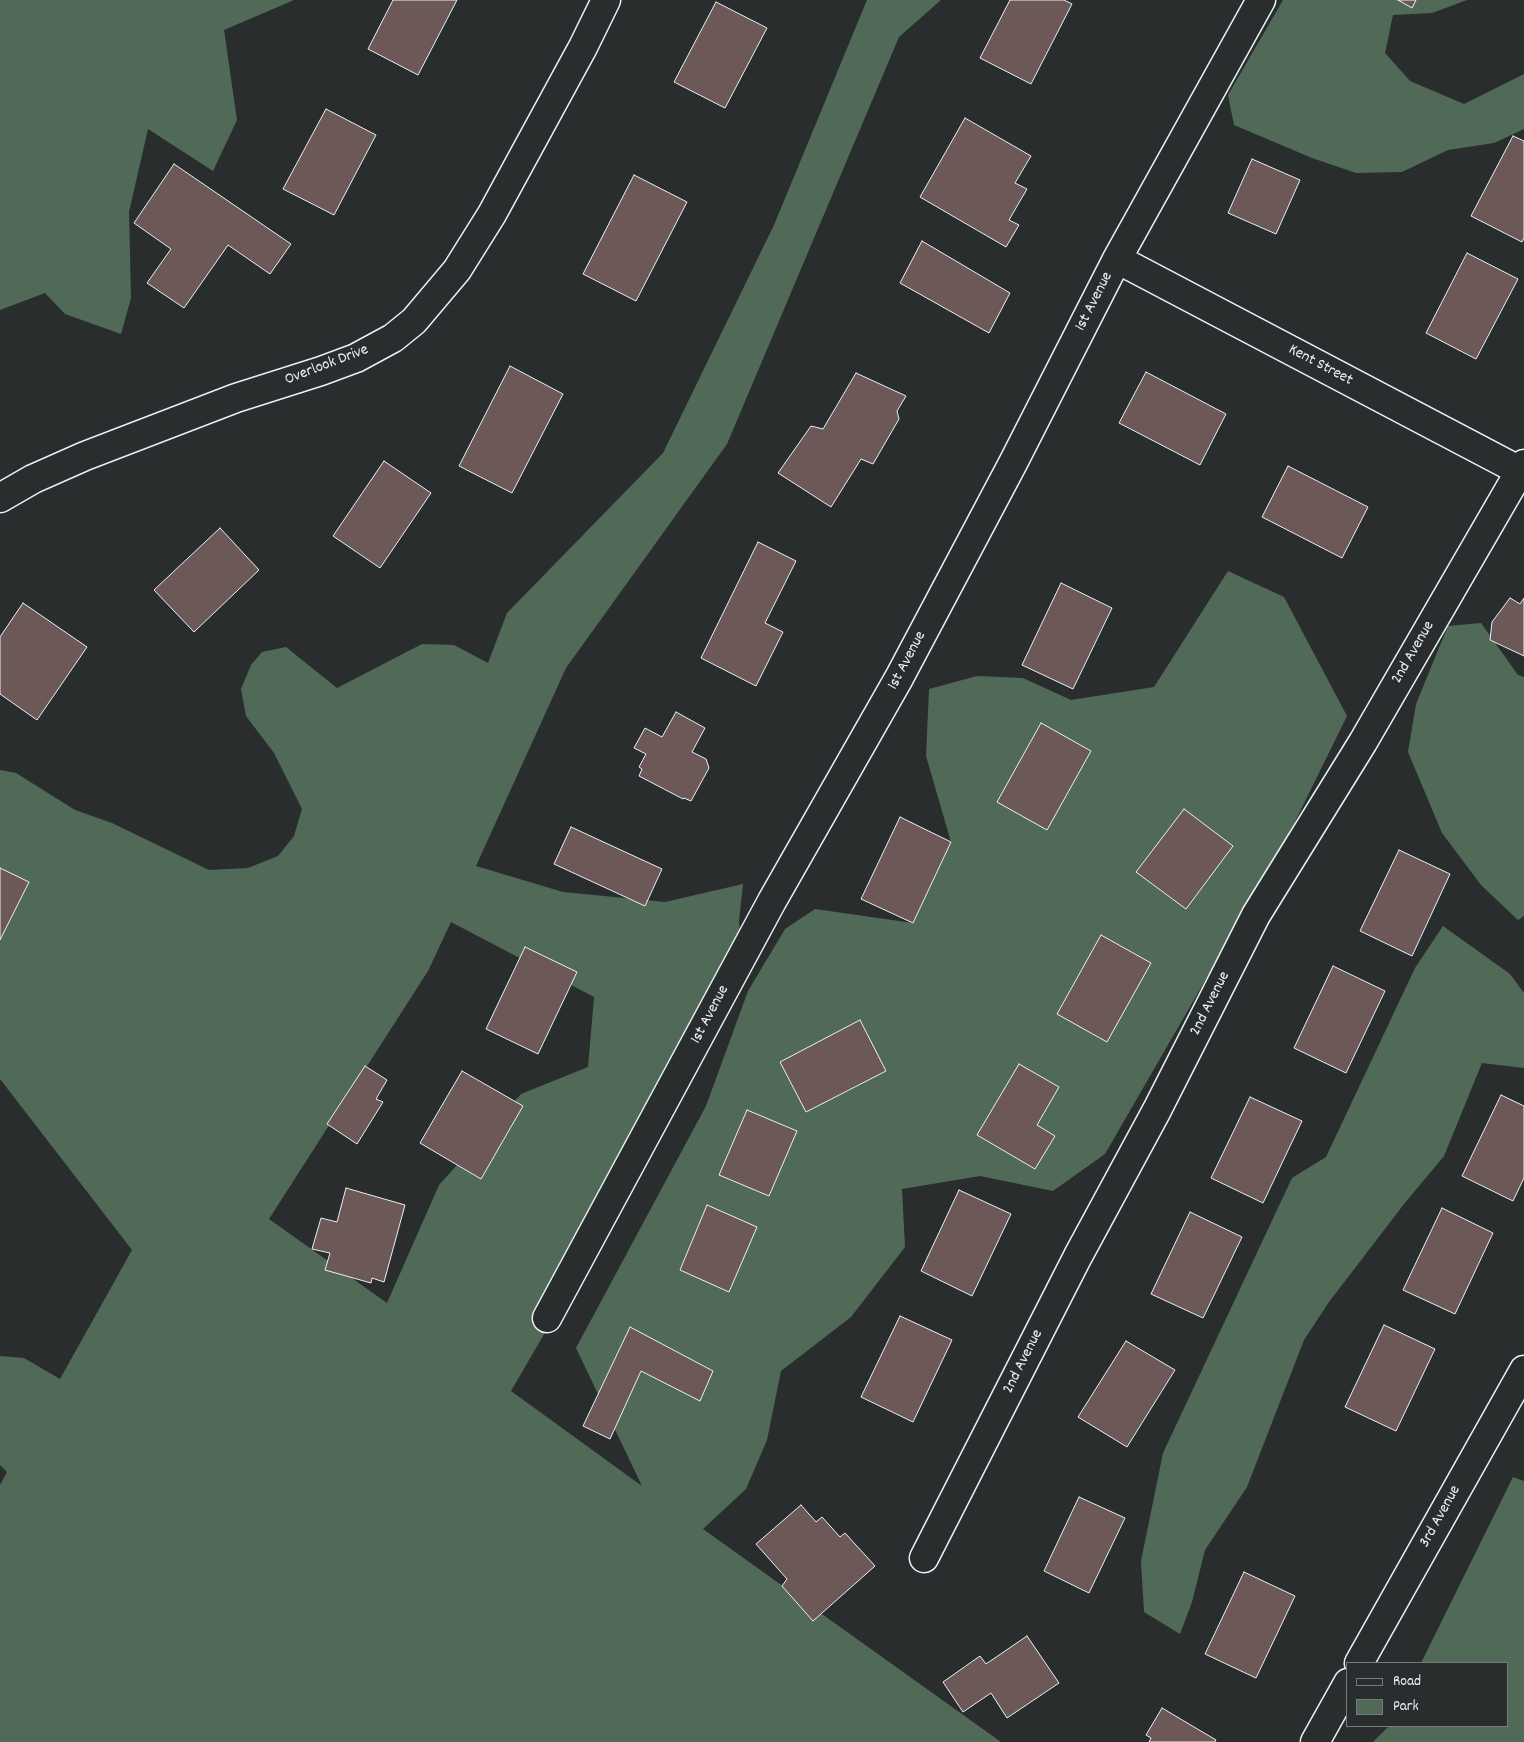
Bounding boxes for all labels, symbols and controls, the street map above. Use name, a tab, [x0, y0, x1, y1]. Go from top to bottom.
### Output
street label: 1st Avenue	[1072, 269, 1118, 335]
street label: Overlook Drive	[283, 341, 371, 391]
street label: Kent Street	[1284, 341, 1356, 391]
street label: 2nd Avenue	[1388, 618, 1440, 688]
street label: 1st Avenue	[885, 628, 931, 694]
street label: 2nd Avenue	[1187, 969, 1235, 1039]
street label: 1st Avenue	[688, 982, 734, 1048]
street label: 2nd Avenue	[1000, 1327, 1048, 1397]
street label: 3rd Avenue	[1416, 1483, 1466, 1551]
legend	[1346, 1662, 1509, 1727]
text: Road	[1393, 1671, 1421, 1693]
text: Park	[1393, 1696, 1419, 1718]

